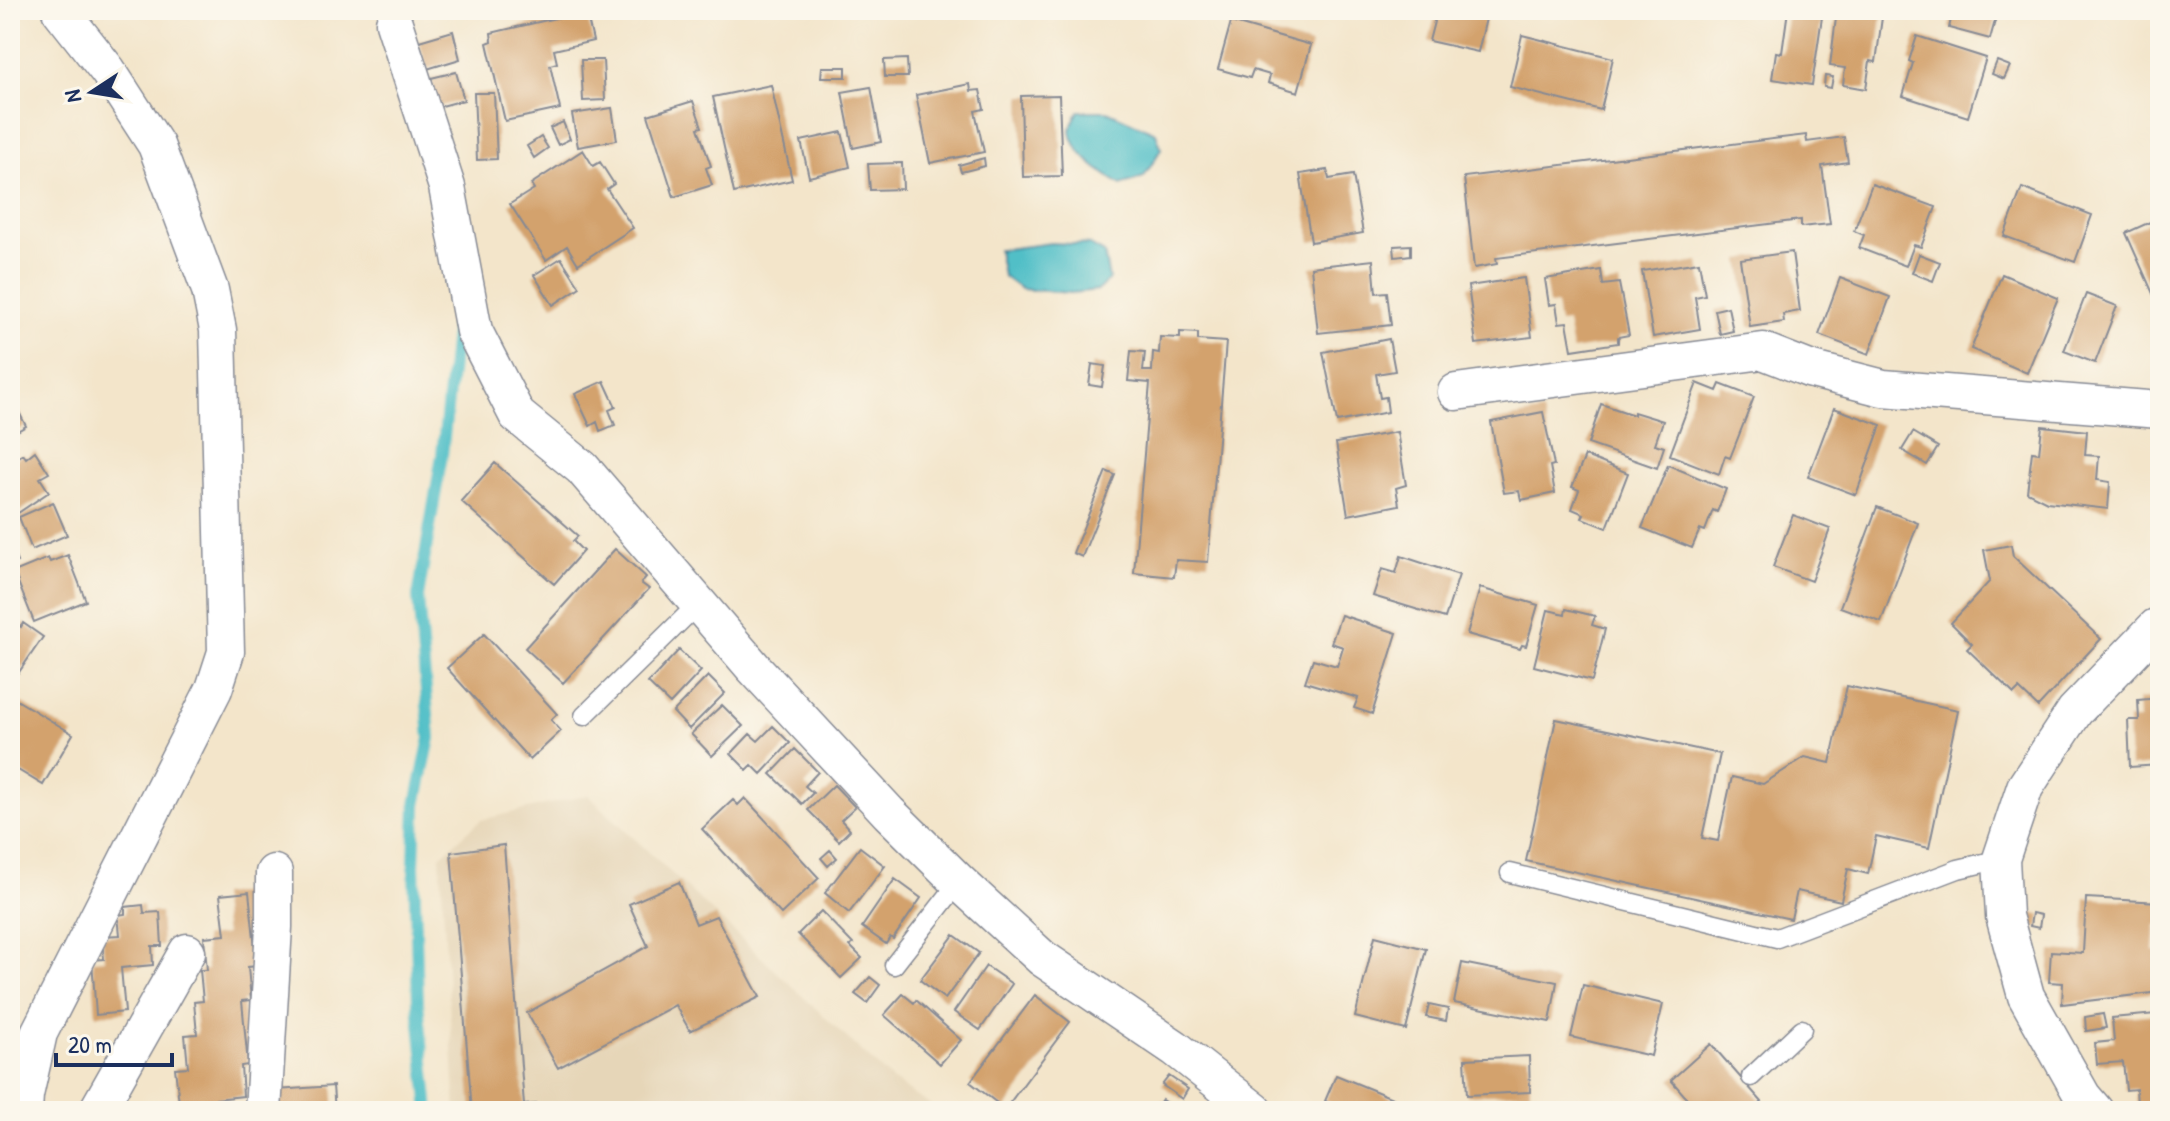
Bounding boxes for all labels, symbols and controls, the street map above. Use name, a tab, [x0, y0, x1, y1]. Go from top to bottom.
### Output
north arrow	[52, 52, 132, 132]
text: N	[56, 87, 88, 105]
scale bar	[56, 1017, 172, 1067]
text: 20 m	[68, 1028, 112, 1060]

